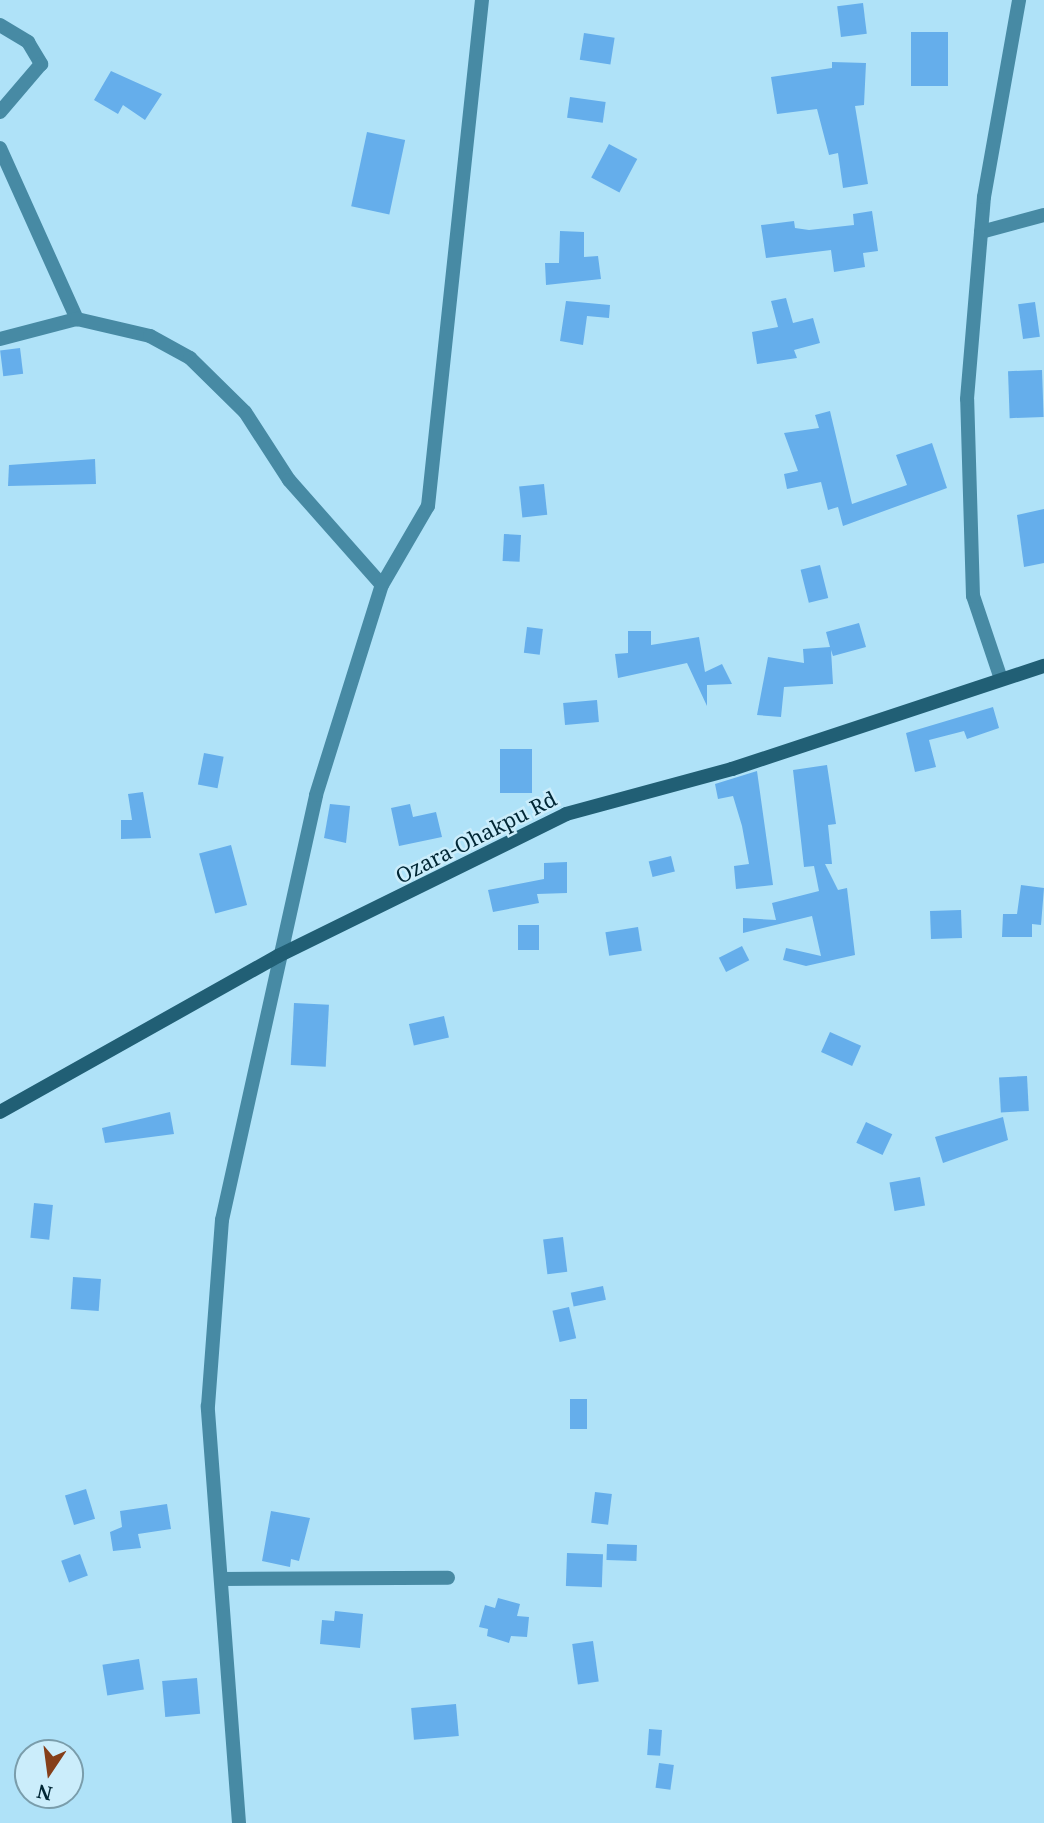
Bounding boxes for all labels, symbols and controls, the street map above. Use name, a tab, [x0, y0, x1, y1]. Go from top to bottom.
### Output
street label: Ozara-Ohakpu Rd	[391, 786, 561, 888]
north arrow	[14, 1739, 84, 1809]
text: N	[35, 1778, 55, 1807]

